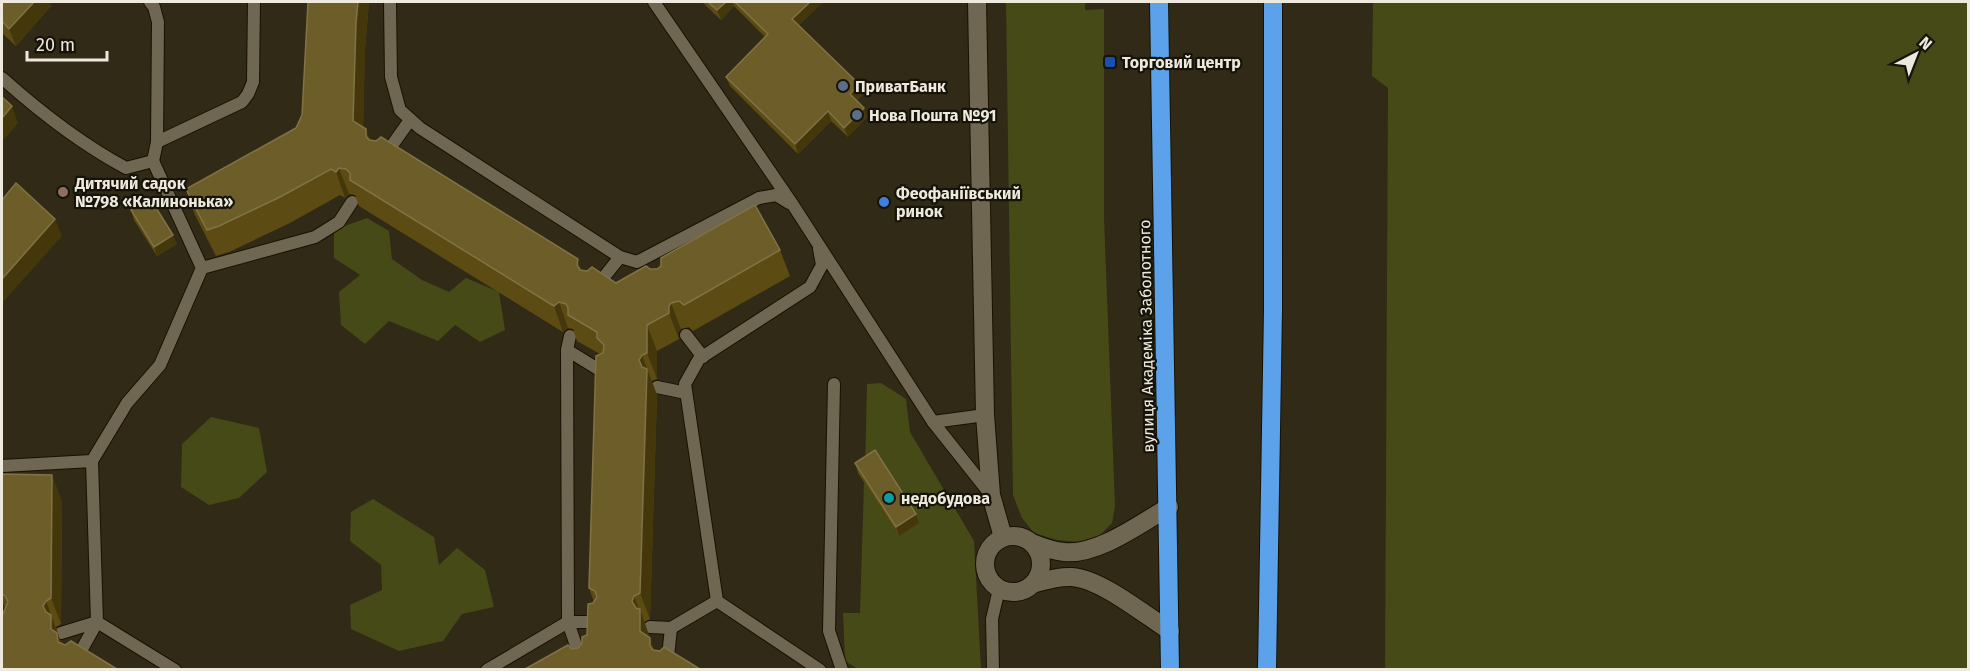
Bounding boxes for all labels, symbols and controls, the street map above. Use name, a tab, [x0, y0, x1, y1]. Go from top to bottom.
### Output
scale bar	[27, 24, 106, 62]
north arrow	[1886, 24, 1946, 84]
text: N	[1915, 33, 1936, 54]
text: 20 m	[36, 34, 75, 56]
place label: Торговий центр	[1122, 53, 1241, 72]
marker: Торговий центр	[1103, 55, 1117, 69]
place label: ПриватБанк	[855, 77, 946, 96]
marker: ПриватБанк	[836, 79, 850, 93]
place label: Нова Пошта №91	[869, 106, 996, 125]
marker: Нова Пошта №91	[850, 108, 864, 122]
place label: Дитячий садок №798 «Калинонька»	[74, 174, 233, 211]
place label: Феофаніївський ринок	[896, 184, 1021, 221]
marker: Дитячий садок №798 «Калинонька»	[56, 185, 70, 199]
marker: Феофаніївський ринок	[877, 195, 891, 209]
street label: вулиця Академіка Заболотного	[1135, 219, 1158, 453]
place label: недобудова	[901, 489, 990, 508]
marker: недобудова	[882, 491, 896, 505]

